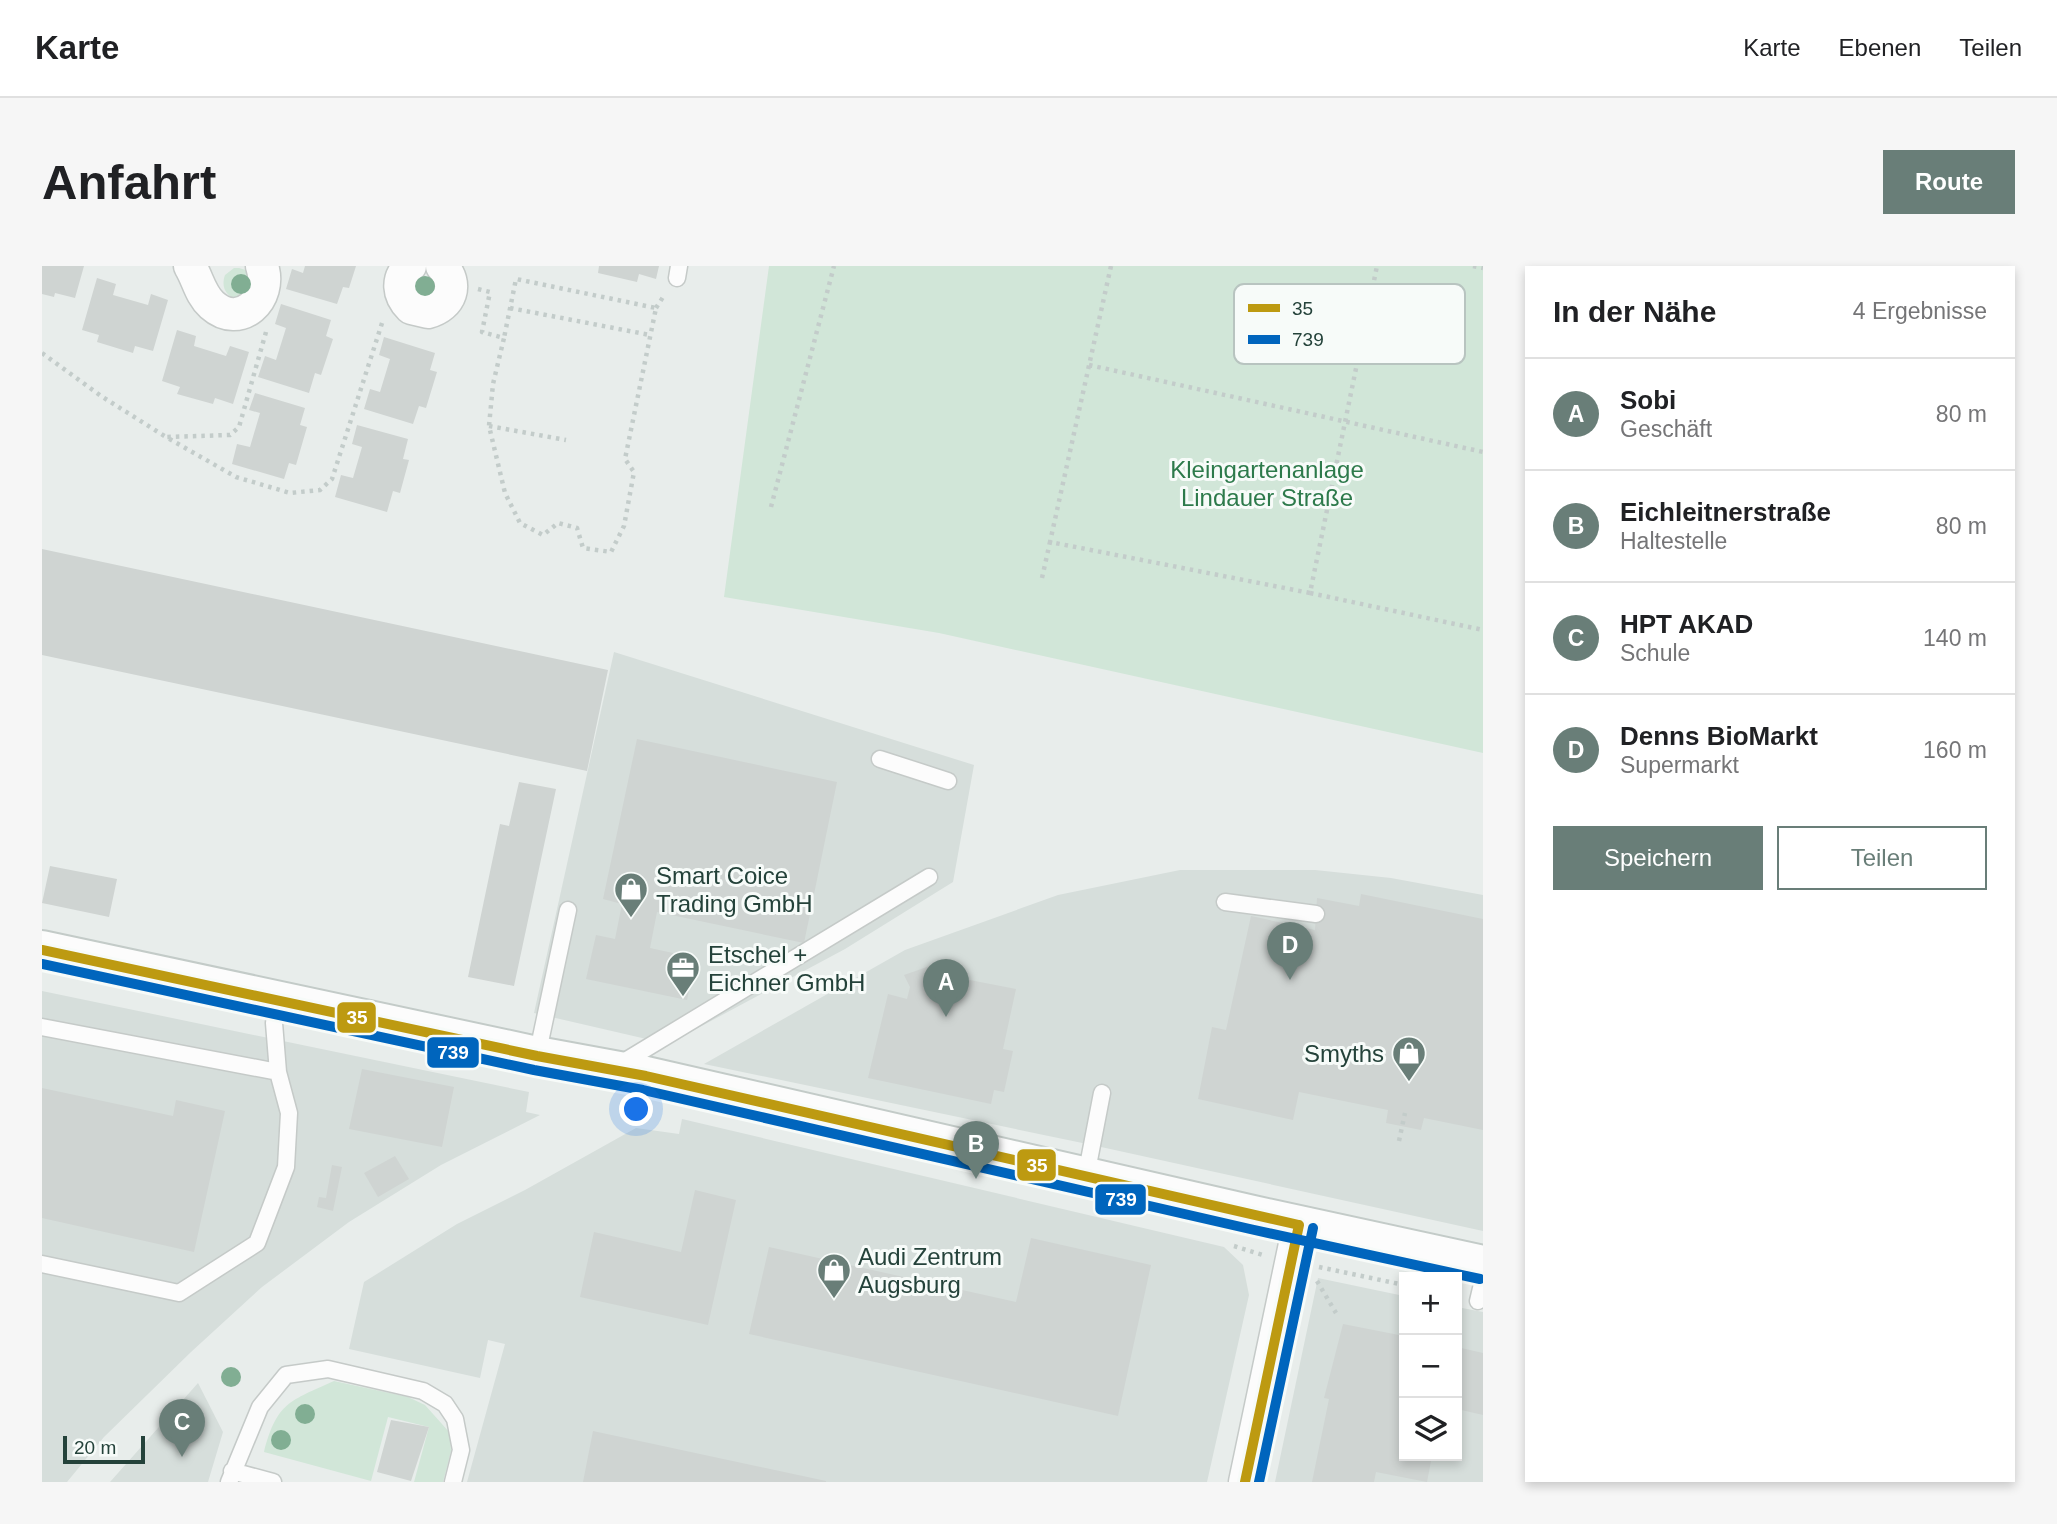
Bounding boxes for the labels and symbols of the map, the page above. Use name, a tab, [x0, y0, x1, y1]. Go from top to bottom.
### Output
legend	[1234, 284, 1465, 364]
text: 35	[1292, 298, 1313, 319]
text: 739	[1292, 329, 1324, 350]
park label: Kleingartenanlage Lindauer Straße	[1170, 456, 1364, 511]
place label: Smart Coice Trading GmbH	[656, 862, 813, 917]
shop icon: Smart Coice Trading GmbH	[612, 870, 650, 919]
pin: D	[1267, 922, 1313, 980]
place label: Etschel + Eichner GmbH	[708, 941, 865, 996]
office icon: Etschel + Eichner GmbH	[664, 949, 702, 998]
pin: A	[923, 959, 969, 1017]
line badge: 35	[336, 1001, 377, 1034]
text: 35	[346, 1007, 368, 1028]
shop icon: Smyths	[1390, 1034, 1428, 1083]
line badge: 739	[426, 1036, 480, 1069]
place label: Smyths	[1304, 1040, 1384, 1067]
text: 739	[437, 1042, 469, 1063]
your location	[619, 1092, 653, 1126]
pin: B	[953, 1121, 999, 1179]
line badge: 35	[1016, 1148, 1057, 1182]
text: 35	[1026, 1155, 1048, 1176]
line badge: 739	[1094, 1183, 1147, 1216]
text: 739	[1105, 1189, 1137, 1210]
place label: Audi Zentrum Augsburg	[858, 1243, 1002, 1298]
shop icon: Audi Zentrum Augsburg	[815, 1251, 853, 1300]
pin: C	[159, 1399, 205, 1457]
scale bar	[63, 1433, 145, 1465]

